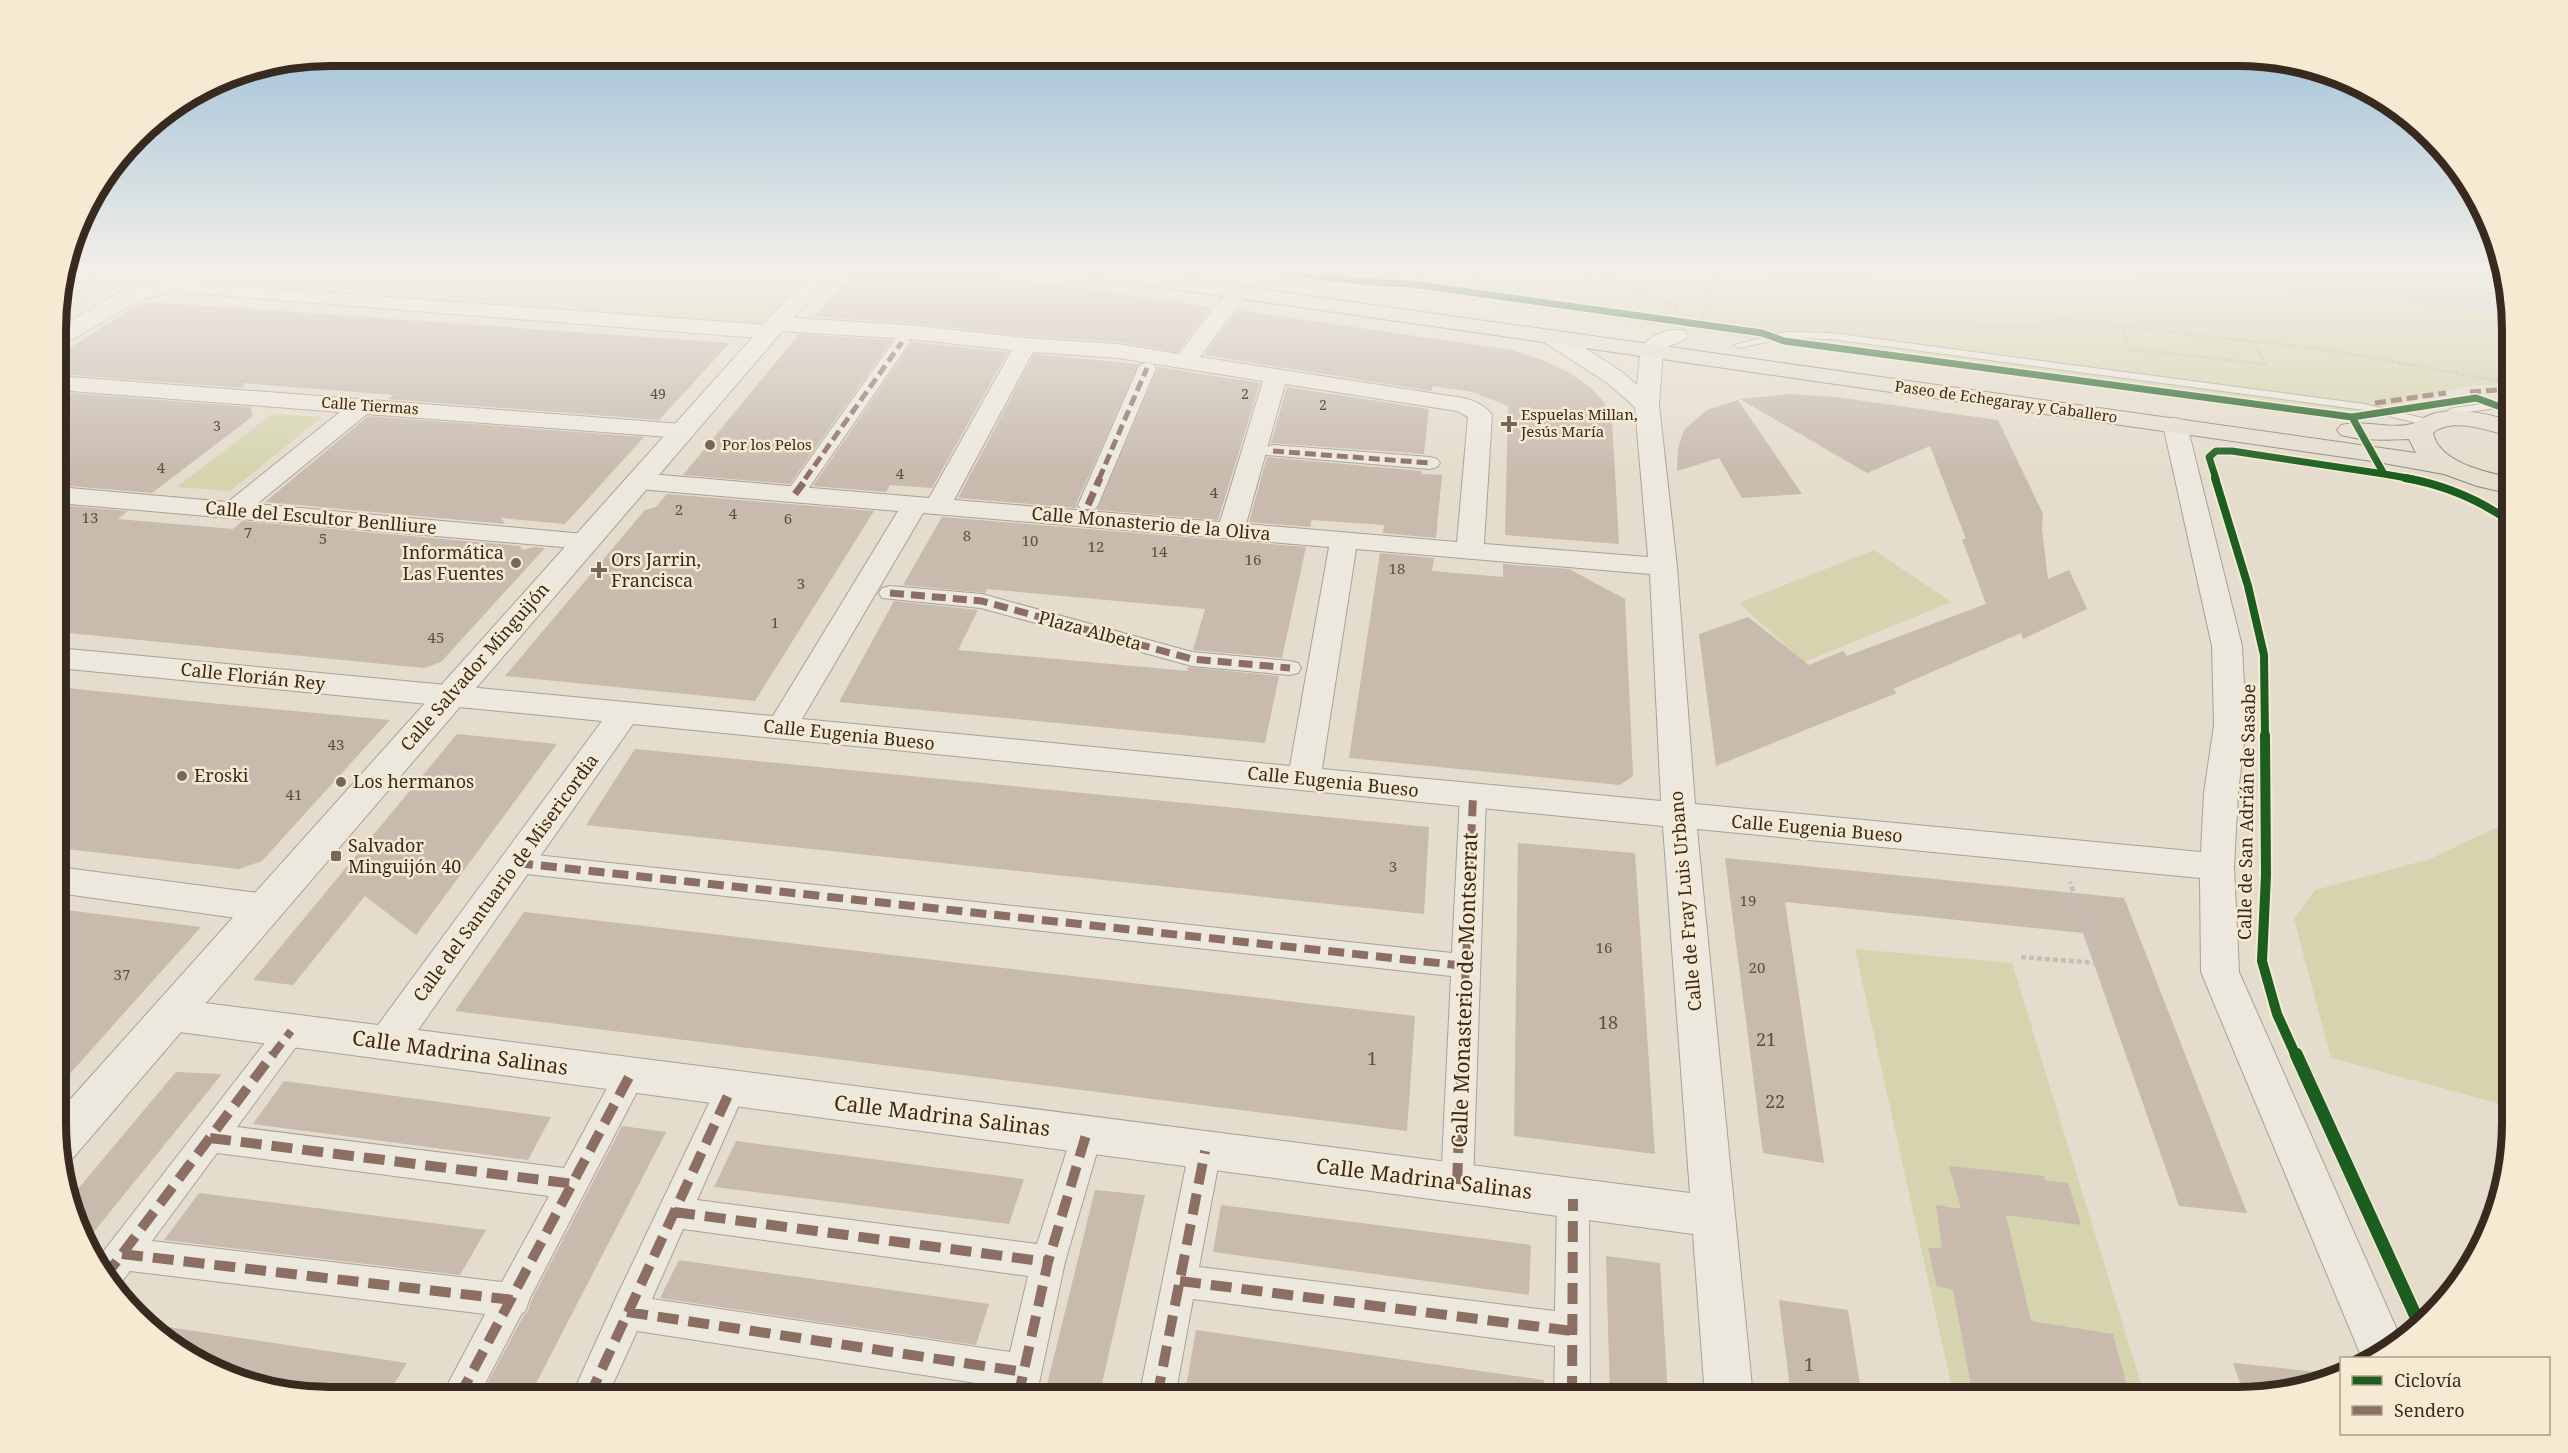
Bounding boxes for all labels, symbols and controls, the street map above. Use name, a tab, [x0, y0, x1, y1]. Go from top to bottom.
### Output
street label: Paseo de Echegaray y Caballero	[1893, 375, 2119, 427]
house number: 49	[650, 384, 666, 403]
house number: 2	[1241, 384, 1249, 403]
street label: Calle Tiermas	[321, 392, 420, 418]
house number: 2	[1319, 395, 1327, 414]
place label: Espuelas Millan, Jesús María	[1520, 404, 1638, 441]
house number: 3	[213, 416, 221, 435]
marker: Espuelas Millan, Jesús María	[1502, 417, 1516, 431]
place label: Por los Pelos	[722, 434, 812, 454]
marker: Por los Pelos	[703, 438, 717, 452]
house number: 4	[157, 457, 166, 477]
house number: 4	[896, 463, 905, 483]
house number: 4	[1210, 482, 1219, 502]
street label: Calle del Escultor Benlliure	[204, 495, 438, 539]
house number: 2	[675, 499, 683, 519]
street label: Calle Monasterio de la Oliva	[1030, 501, 1272, 545]
house number: 4	[729, 503, 738, 523]
house number: 13	[82, 507, 98, 527]
house number: 6	[784, 508, 792, 528]
house number: 7	[244, 522, 252, 542]
house number: 8	[963, 525, 971, 545]
house number: 5	[319, 528, 327, 548]
house number: 10	[1022, 530, 1038, 550]
house number: 12	[1088, 536, 1104, 556]
place label: Informática Las Fuentes	[402, 540, 504, 585]
house number: 14	[1151, 541, 1168, 561]
place label: Ors Jarrin, Francisca	[611, 547, 701, 592]
house number: 16	[1245, 549, 1261, 569]
marker: Informática Las Fuentes	[509, 556, 523, 570]
house number: 18	[1389, 558, 1405, 578]
marker: Ors Jarrin, Francisca	[592, 563, 606, 577]
house number: 3	[797, 573, 805, 593]
street label: Calle Salvador Minguijón	[394, 577, 554, 756]
street label: Plaza Albeta	[1036, 605, 1145, 655]
house number: 1	[771, 612, 779, 632]
house number: 45	[428, 627, 444, 647]
street label: Calle Florián Rey	[179, 656, 328, 696]
street label: Calle de San Adrián de Sasabe	[2232, 684, 2260, 940]
street label: Calle Eugenia Bueso	[762, 713, 936, 755]
house number: 43	[328, 734, 344, 754]
street label: Calle del Santuario de Misericordia	[407, 749, 603, 1006]
street label: Calle Eugenia Bueso	[1246, 760, 1420, 802]
place label: Eroski	[194, 763, 249, 787]
marker: Eroski	[175, 769, 189, 783]
place label: Los hermanos	[353, 769, 474, 793]
marker: Los hermanos	[334, 775, 348, 789]
house number: 41	[286, 784, 302, 804]
street label: Calle de Fray Luis Urbano	[1663, 790, 1707, 1012]
street label: Calle Eugenia Bueso	[1730, 809, 1904, 847]
street label: Calle Monasterio de Montserrat	[1445, 832, 1483, 1148]
place label: Salvador Minguijón 40	[348, 833, 461, 878]
marker: Salvador Minguijón 40	[329, 849, 343, 863]
house number: 3	[1389, 856, 1397, 876]
house number: 19	[1740, 890, 1756, 910]
house number: 16	[1596, 937, 1612, 957]
house number: 20	[1749, 957, 1765, 977]
house number: 37	[114, 964, 130, 984]
house number: 18	[1598, 1010, 1618, 1034]
street label: Calle Madrina Salinas	[350, 1023, 570, 1081]
house number: 21	[1756, 1027, 1776, 1051]
house number: 1	[1367, 1046, 1377, 1070]
street label: Calle Madrina Salinas	[832, 1088, 1052, 1142]
house number: 22	[1765, 1089, 1785, 1113]
street label: Calle Madrina Salinas	[1314, 1151, 1534, 1205]
house number: 1	[1804, 1352, 1814, 1376]
legend	[2340, 1357, 2550, 1435]
text: Ciclovía	[2394, 1368, 2462, 1392]
text: Sendero	[2394, 1398, 2465, 1422]

